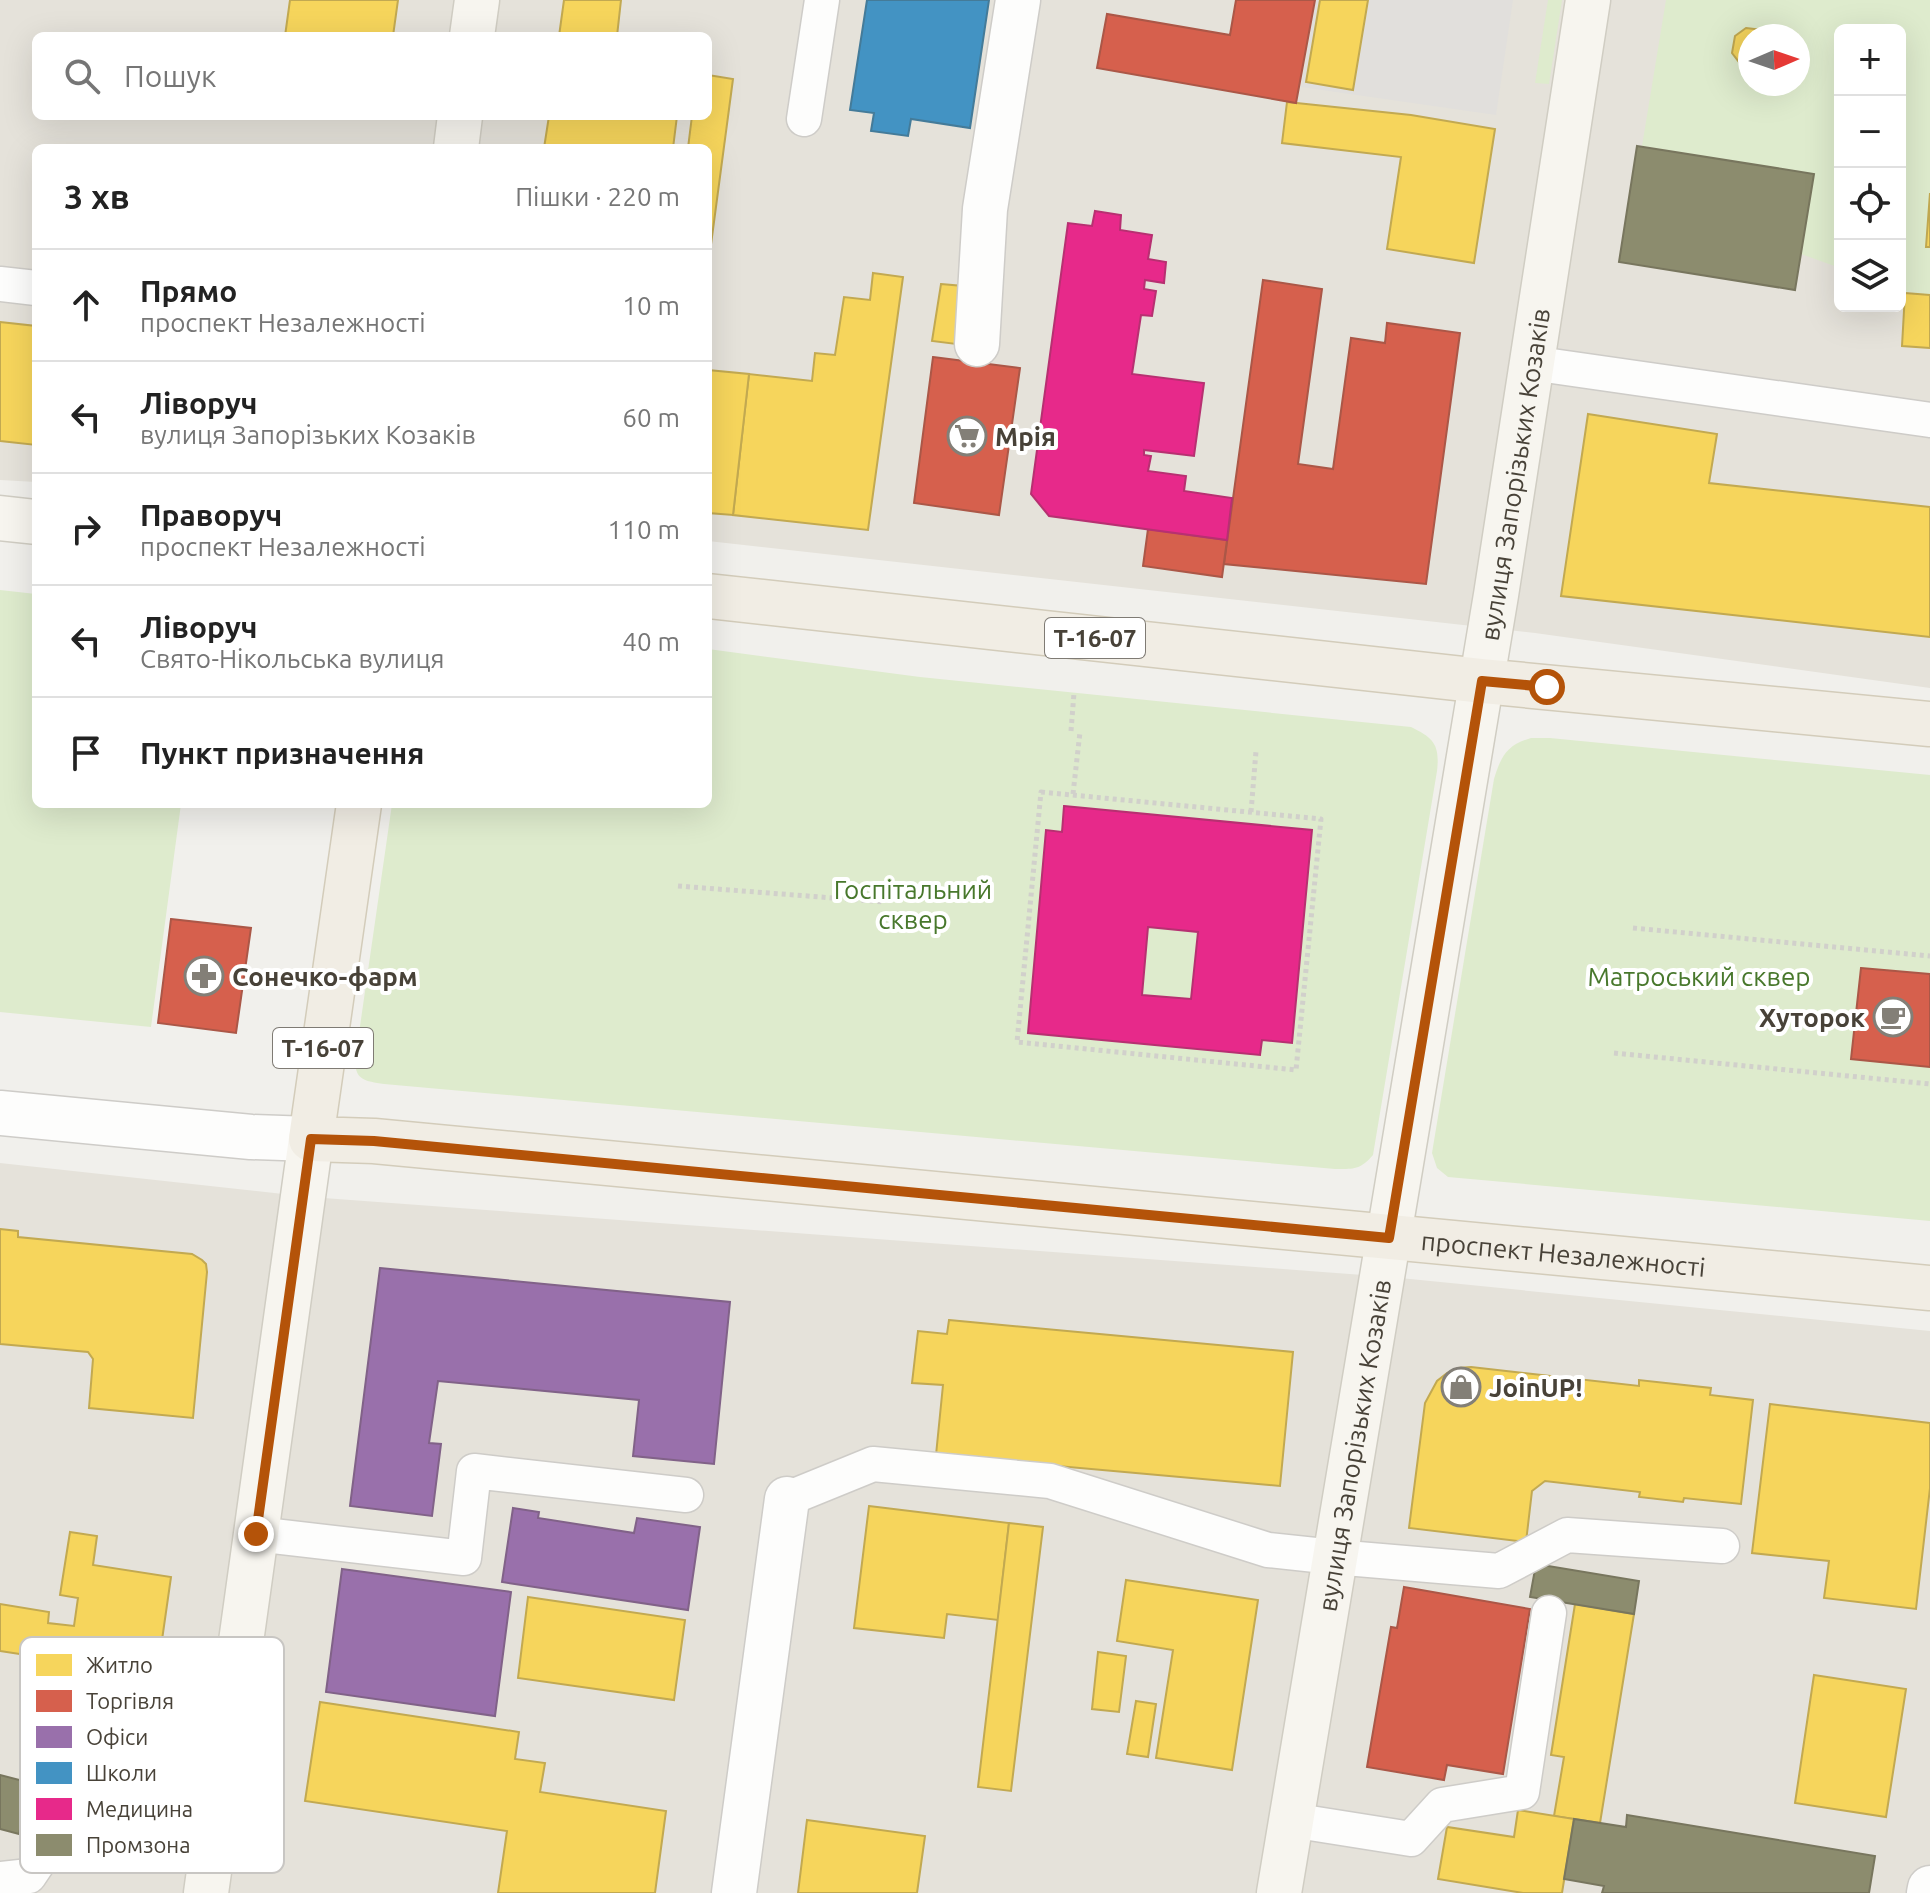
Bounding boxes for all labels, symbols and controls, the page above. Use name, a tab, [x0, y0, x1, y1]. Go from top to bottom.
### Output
north arrow	[1738, 24, 1810, 96]
map controls	[1834, 24, 1906, 312]
button: +	[1834, 24, 1906, 96]
search box	[32, 32, 712, 120]
icon: search	[60, 54, 104, 98]
text: Пошук	[124, 59, 217, 93]
button: −	[1834, 96, 1906, 168]
button: locate	[1834, 168, 1906, 240]
text: 3 хв	[64, 177, 130, 215]
text: Пішки · 220 m	[515, 182, 680, 211]
button: layers	[1834, 240, 1906, 312]
text: Прямо	[140, 274, 237, 308]
icon: ahead	[64, 283, 108, 327]
text: 10 m	[622, 291, 680, 320]
street label: вулиця Запорізьких Козаків	[1474, 306, 1555, 643]
text: проспект Незалежності	[140, 308, 425, 337]
text: Ліворуч	[140, 386, 258, 420]
icon: left	[64, 395, 108, 439]
text: 60 m	[622, 403, 680, 432]
supermarket icon: Мрія	[946, 415, 988, 457]
text: вулиця Запорізьких Козаків	[140, 420, 476, 449]
place label: Мрія	[995, 422, 1056, 451]
text: Праворуч	[140, 498, 282, 532]
icon: right	[64, 507, 108, 551]
text: 110 m	[608, 515, 680, 544]
text: проспект Незалежності	[140, 532, 425, 561]
text: Ліворуч	[140, 610, 258, 644]
road number: Т-16-07	[1045, 618, 1145, 658]
icon: left	[64, 619, 108, 663]
text: 40 m	[622, 627, 680, 656]
text: Свято-Нікольська вулиця	[140, 644, 445, 673]
route start	[1529, 669, 1565, 705]
icon: arrive	[64, 731, 108, 775]
text: Пункт призначення	[140, 736, 424, 770]
park label: Госпітальний сквер	[834, 875, 992, 934]
pharmacy icon: Сонечко-фарм	[183, 955, 225, 997]
place label: Сонечко-фарм	[232, 962, 417, 991]
park label: Матроський сквер	[1587, 962, 1811, 991]
cafe icon: Хуторок	[1872, 996, 1914, 1038]
place label: Хуторок	[1759, 1003, 1865, 1032]
road number: Т-16-07	[273, 1028, 373, 1068]
street label: проспект Незалежності	[1420, 1225, 1707, 1281]
street label: вулиця Запорізьких Козаків	[1312, 1277, 1396, 1613]
shop icon: JoinUP!	[1440, 1366, 1482, 1408]
place label: JoinUP!	[1489, 1373, 1583, 1402]
route end	[238, 1516, 274, 1552]
legend	[20, 1637, 284, 1873]
text: Житло	[86, 1652, 153, 1677]
text: Торгівля	[86, 1688, 174, 1713]
text: Офіси	[86, 1724, 148, 1749]
text: Школи	[86, 1760, 157, 1785]
text: Медицина	[86, 1796, 193, 1821]
text: Промзона	[86, 1832, 190, 1857]

